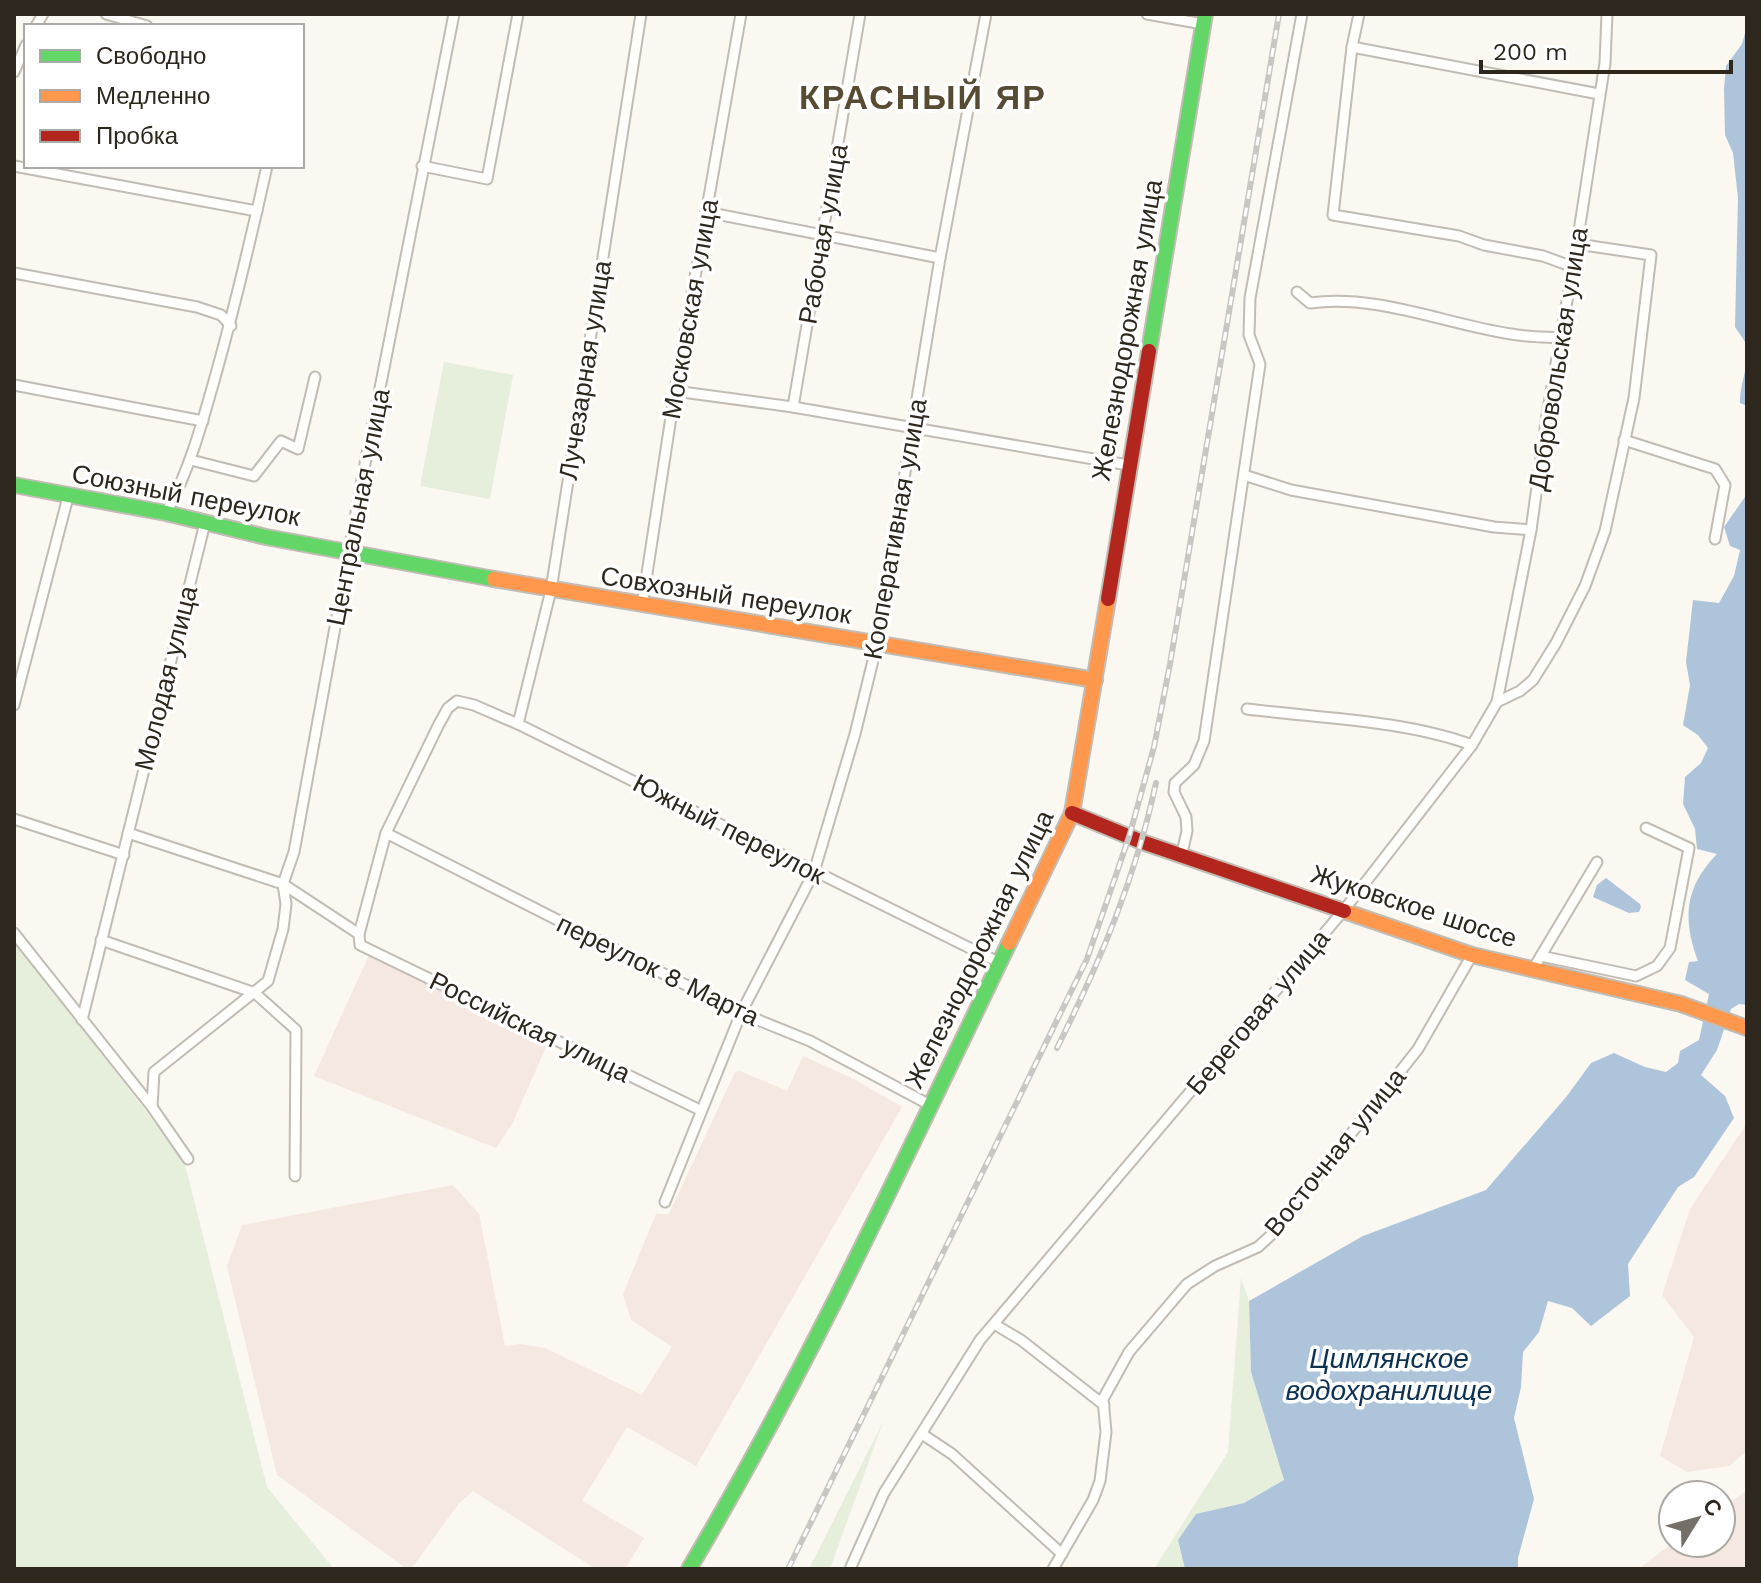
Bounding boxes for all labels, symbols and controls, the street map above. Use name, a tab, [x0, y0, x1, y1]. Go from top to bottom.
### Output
legend	[24, 24, 304, 168]
scale bar	[1481, 24, 1731, 74]
text: 200 m	[1493, 38, 1568, 66]
text: Свободно	[96, 42, 206, 70]
district label: КРАСНЫЙ ЯР	[799, 77, 1047, 117]
text: Медленно	[96, 82, 210, 110]
text: Пробка	[96, 122, 179, 150]
street label: Рабочая улица	[792, 141, 854, 326]
street label: Железнодорожная улица	[1086, 176, 1168, 483]
street label: Московская улица	[656, 196, 724, 421]
street label: Добровольская улица	[1522, 225, 1594, 493]
street label: Лучезарная улица	[553, 258, 617, 482]
street label: Центральная улица	[320, 385, 396, 628]
street label: Кооперативная улица	[857, 396, 933, 662]
street label: Союзный переулок	[69, 458, 303, 532]
street label: Совхозный переулок	[599, 560, 854, 630]
street label: Молодая улица	[129, 582, 204, 773]
street label: Южный переулок	[628, 768, 830, 891]
street label: Железнодорожная улица	[899, 805, 1060, 1093]
street label: Жуковское шоссе	[1307, 859, 1521, 953]
street label: переулок 8 Марта	[552, 908, 764, 1032]
street label: Береговая улица	[1180, 923, 1336, 1101]
street label: Российская улица	[425, 965, 636, 1089]
street label: Восточная улица	[1258, 1062, 1412, 1242]
water label: Цимлянское водохранилище	[1286, 1342, 1492, 1407]
north arrow	[1657, 1479, 1737, 1559]
text: С	[1698, 1493, 1727, 1521]

